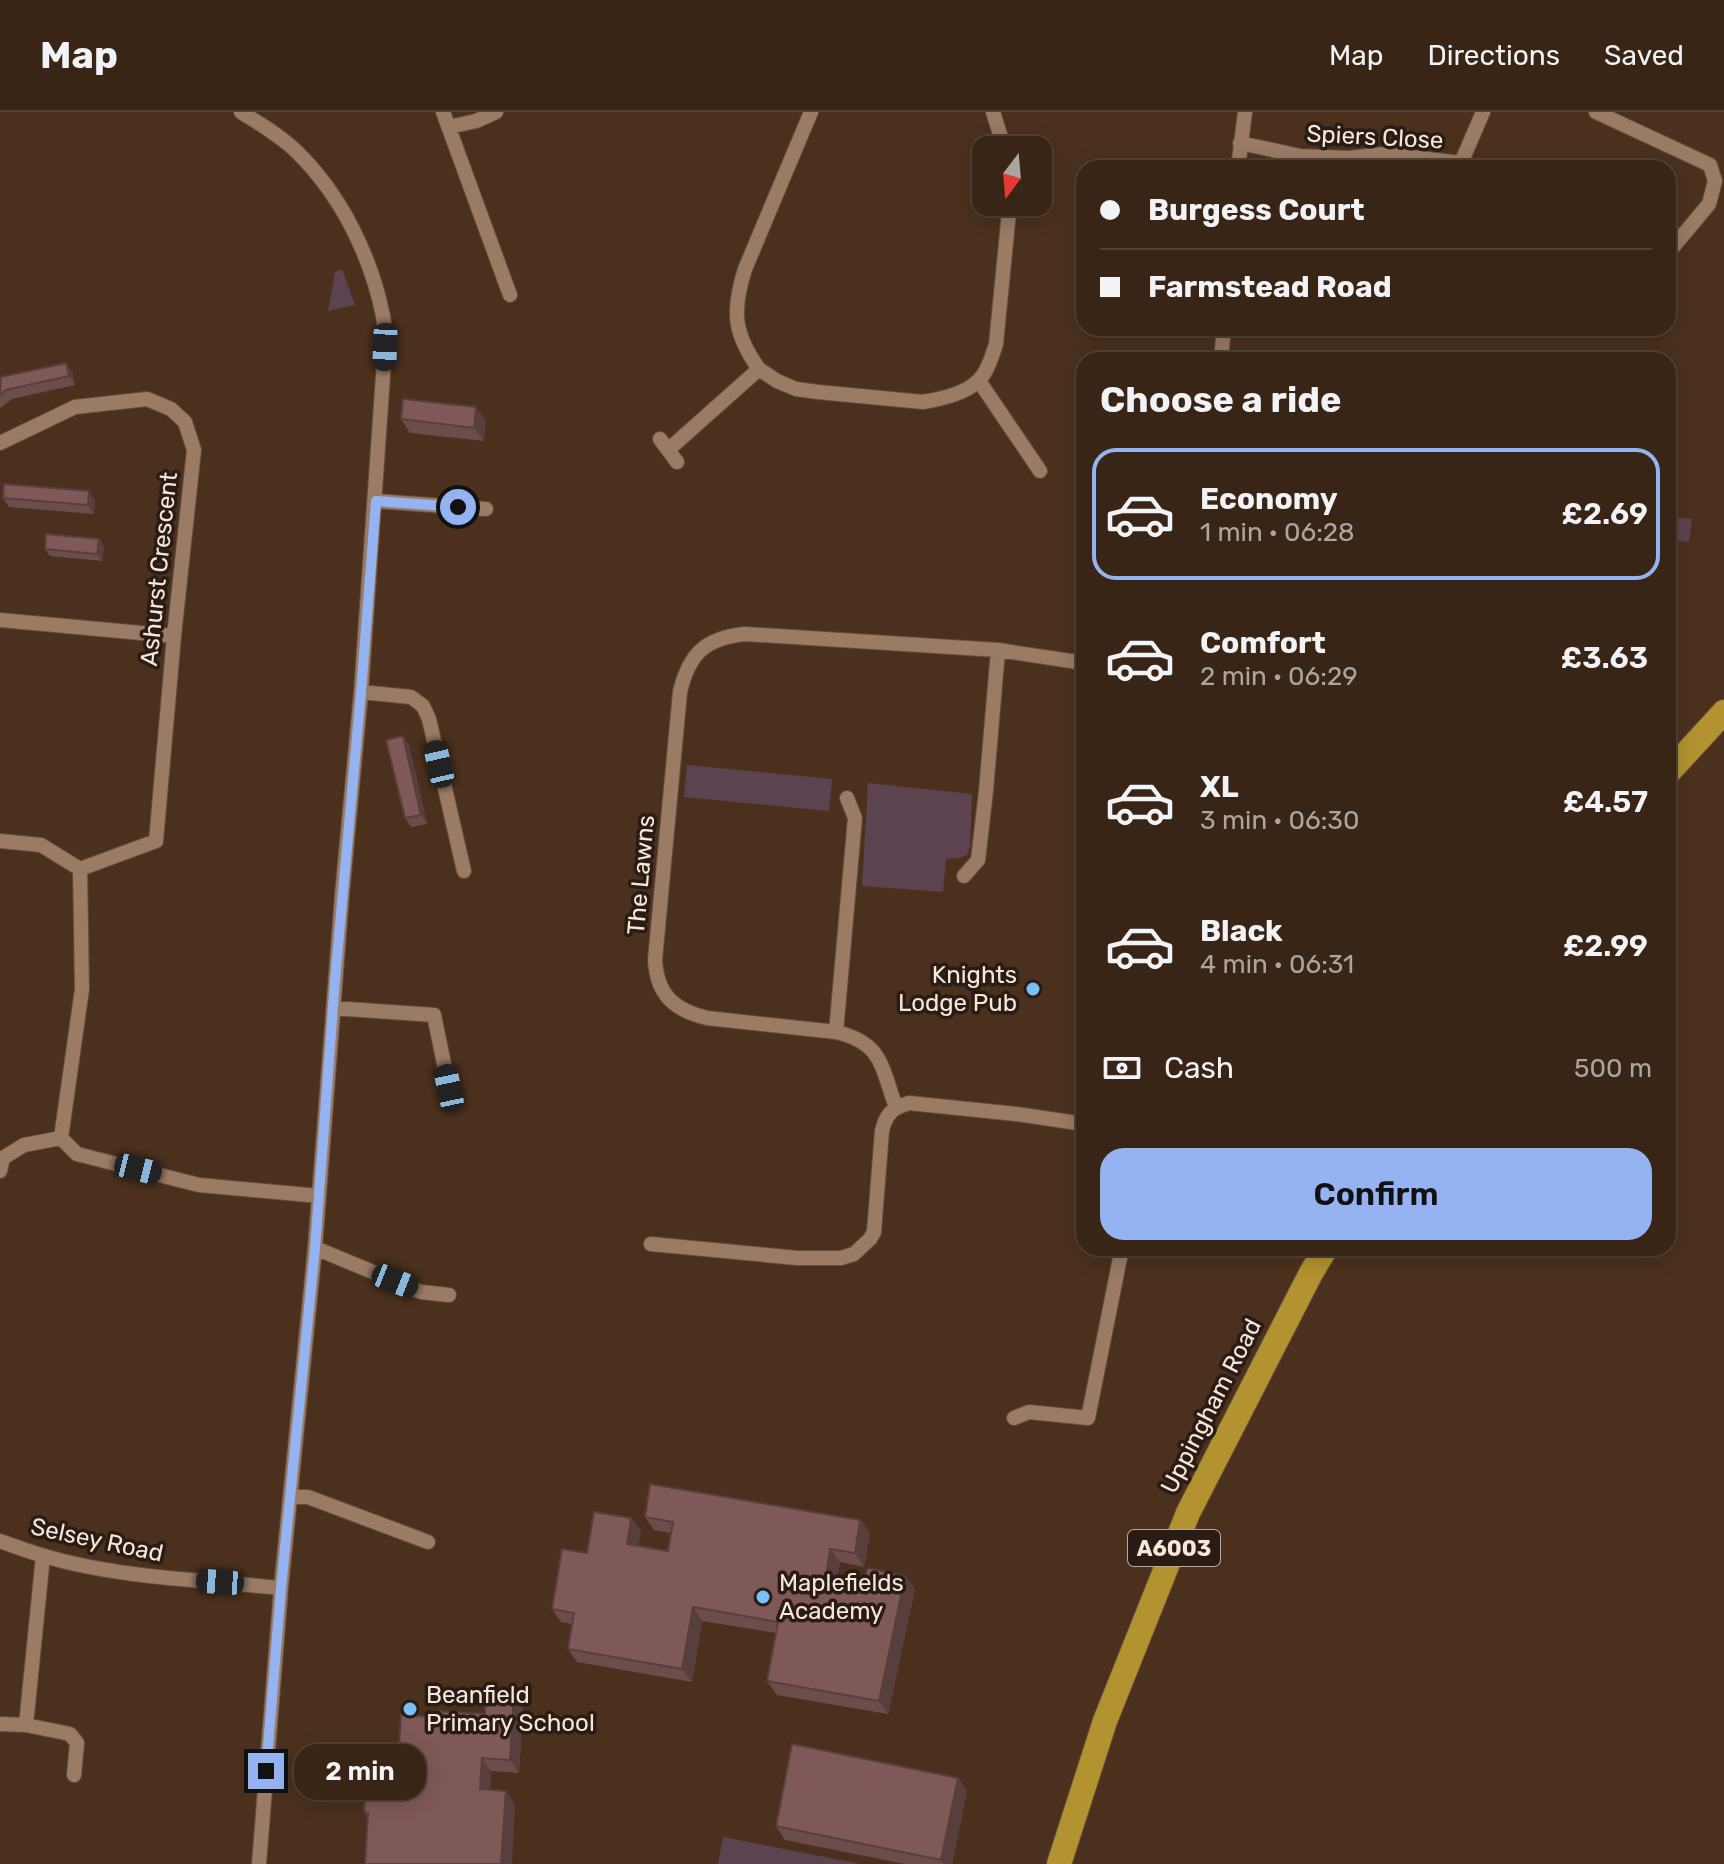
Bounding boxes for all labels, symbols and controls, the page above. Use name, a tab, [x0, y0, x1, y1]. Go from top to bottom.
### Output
text: Map	[40, 32, 118, 78]
text: Map	[1329, 39, 1383, 72]
text: Directions	[1427, 39, 1560, 72]
text: Saved	[1604, 39, 1684, 72]
street label: Spiers Close	[1306, 119, 1444, 155]
north arrow	[972, 136, 1052, 216]
map controls	[972, 136, 1052, 216]
text: Burgess Court	[1148, 192, 1364, 228]
text: Farmstead Road	[1148, 269, 1392, 305]
car	[372, 323, 398, 371]
text: Choose a ride	[1100, 378, 1341, 421]
street label: Ashurst Crescent	[135, 471, 183, 667]
icon: car	[1104, 478, 1176, 550]
text: Economy	[1200, 481, 1338, 517]
route start	[440, 489, 476, 525]
text: £2.69	[1562, 496, 1648, 532]
text: 1 min · 06:28	[1200, 517, 1355, 548]
icon: car	[1104, 622, 1176, 694]
text: Comfort	[1200, 625, 1326, 661]
text: £3.63	[1561, 640, 1648, 676]
text: 2 min · 06:29	[1200, 661, 1358, 692]
car	[422, 738, 456, 790]
icon: car	[1104, 766, 1176, 838]
text: XL	[1200, 769, 1239, 805]
text: £4.57	[1563, 784, 1648, 820]
text: 3 min · 06:30	[1200, 805, 1359, 836]
street label: The Lawns	[622, 814, 660, 936]
icon: car	[1104, 910, 1176, 982]
text: Black	[1200, 913, 1283, 949]
text: £2.99	[1563, 928, 1648, 964]
text: 4 min · 06:31	[1200, 949, 1354, 980]
place label: Knights Lodge Pub	[898, 961, 1017, 1017]
marker: Knights Lodge Pub	[1024, 980, 1042, 998]
icon: cash	[1100, 1046, 1144, 1090]
text: Cash	[1164, 1050, 1234, 1086]
text: 500 m	[1574, 1053, 1652, 1084]
car	[432, 1062, 466, 1114]
button: Confirm	[1100, 1148, 1652, 1240]
car	[112, 1152, 164, 1186]
car	[368, 1261, 422, 1301]
street label: Uppingham Road	[1155, 1314, 1267, 1498]
street label: Selsey Road	[28, 1512, 166, 1568]
road number: A6003	[1128, 1530, 1220, 1566]
car	[195, 1568, 245, 1596]
place label: Maplefields Academy	[779, 1569, 904, 1625]
marker: Maplefields Academy	[754, 1588, 772, 1606]
place label: Beanfield Primary School	[426, 1681, 595, 1737]
marker: Beanfield Primary School	[401, 1700, 419, 1718]
callout: 2 min	[294, 1743, 426, 1799]
route end	[248, 1753, 284, 1789]
text: 2 min	[325, 1756, 395, 1787]

